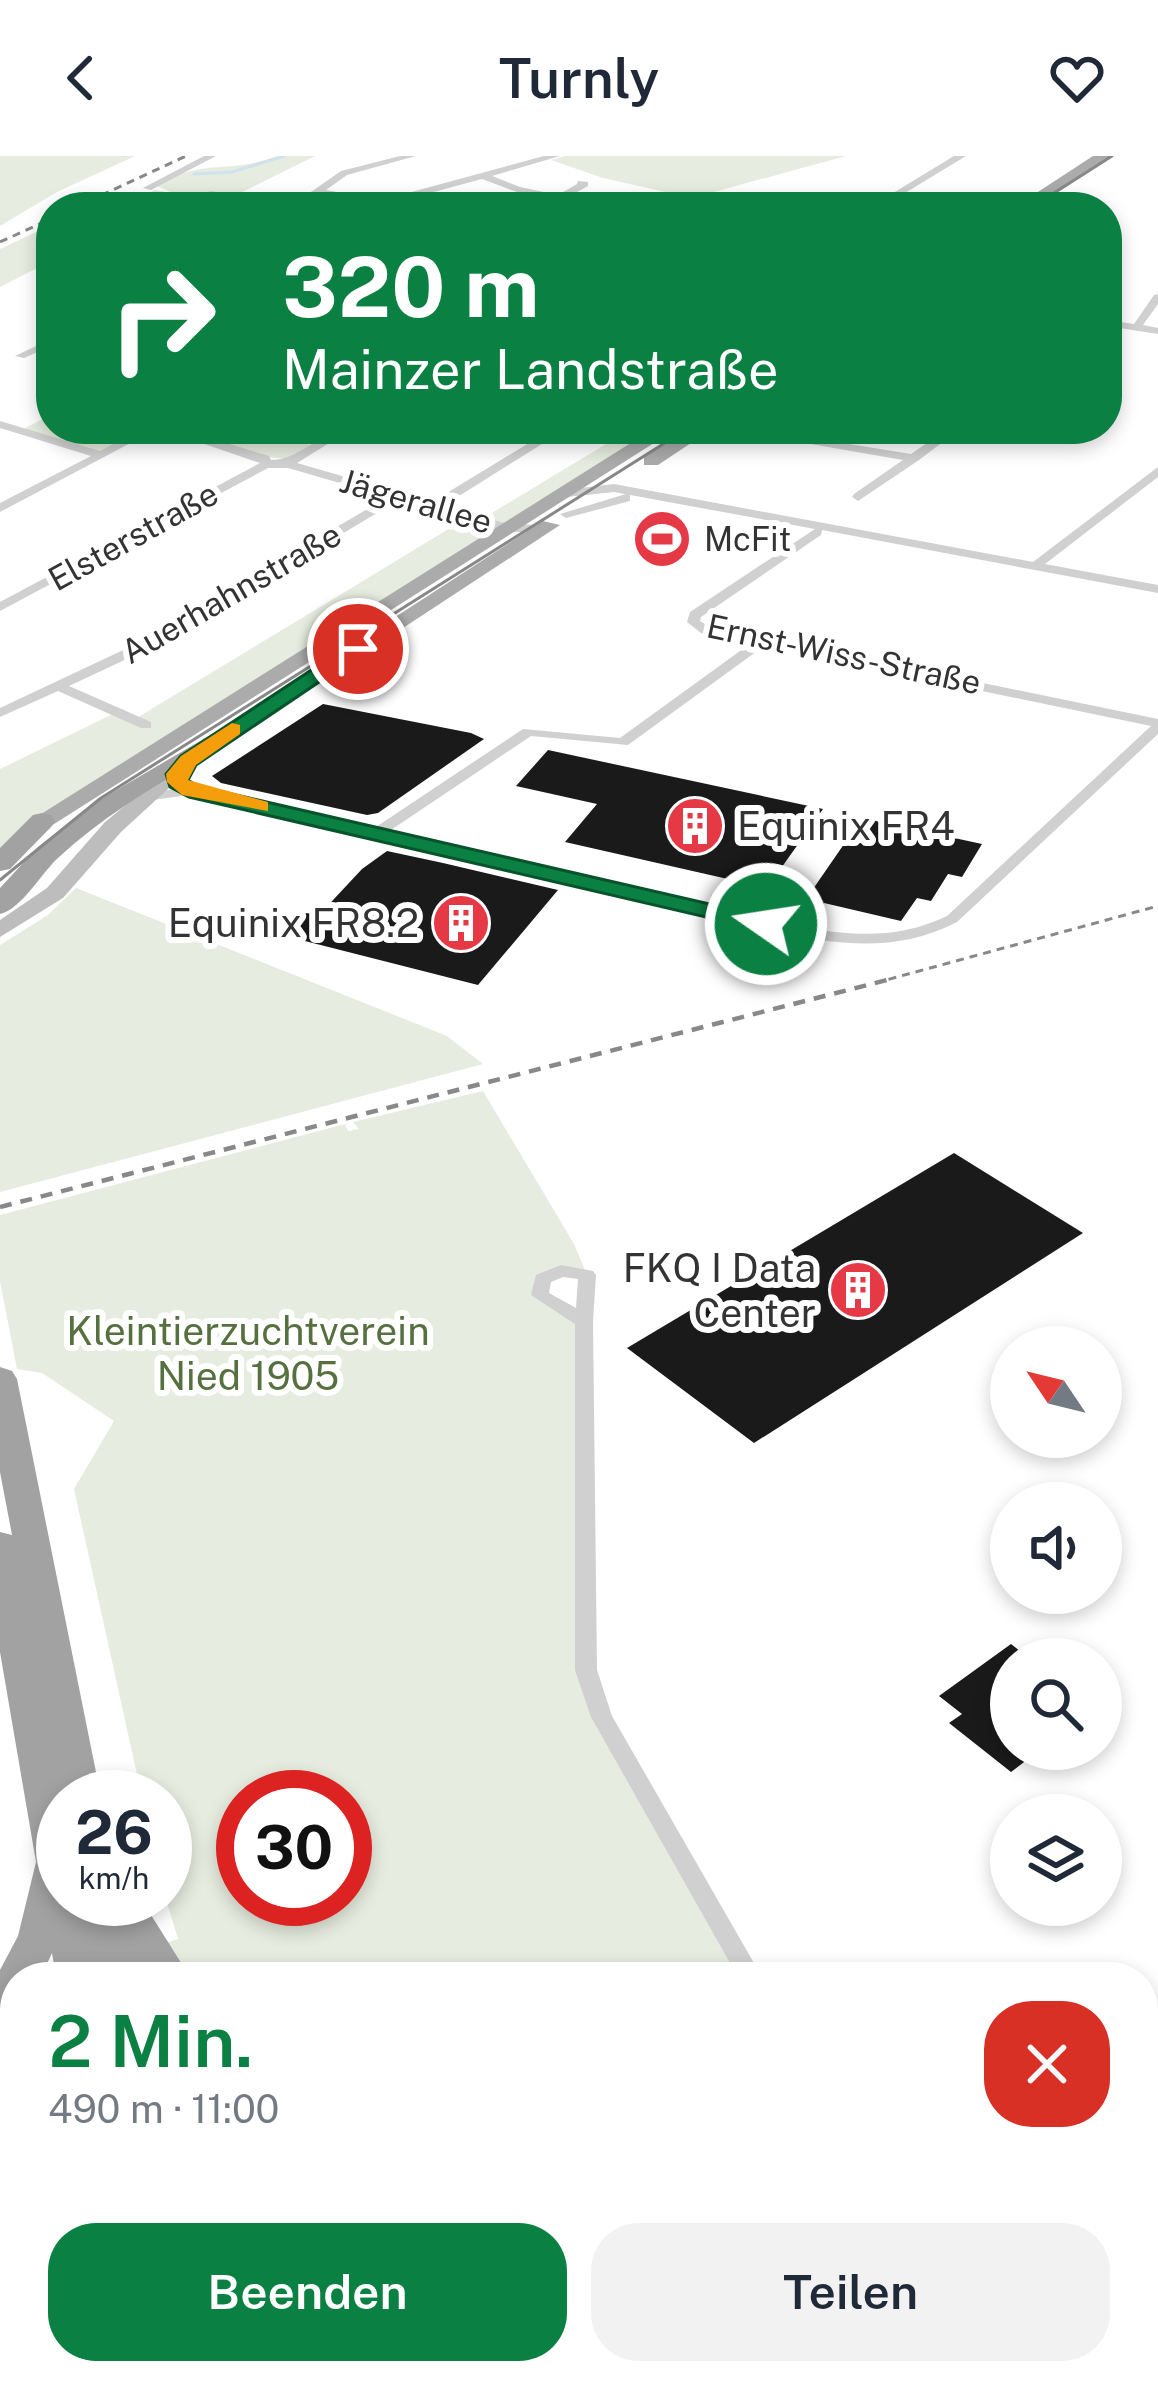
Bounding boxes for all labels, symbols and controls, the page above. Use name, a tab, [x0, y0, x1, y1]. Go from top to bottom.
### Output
icon: back	[48, 45, 114, 111]
icon: heart	[1044, 45, 1110, 111]
text: Turnly	[499, 47, 659, 110]
text: 320 m	[282, 237, 540, 336]
icon: right	[84, 240, 240, 396]
text: Mainzer Landstraße	[282, 338, 779, 401]
street label: Jägerallee	[336, 461, 496, 541]
street label: Elsterstraße	[42, 474, 224, 598]
sports icon: McFit	[631, 508, 693, 570]
street label: Auerhahnstraße	[115, 515, 347, 671]
place label: McFit	[704, 520, 791, 558]
pin	[307, 598, 409, 700]
street label: Ernst-Wiss-Straße	[704, 606, 984, 702]
icon: arrive	[325, 616, 391, 682]
building icon: Equinix FR4	[664, 795, 726, 857]
place label: Equinix FR4	[737, 803, 955, 849]
position arrow	[703, 861, 829, 987]
building icon: Equinix FR8.2	[430, 892, 492, 954]
place label: Equinix FR8.2	[168, 900, 419, 946]
place label: FKQ I Data Center	[623, 1245, 816, 1336]
building icon: FKQ I Data Center	[827, 1259, 889, 1321]
park label: Kleintierzuchtverein Nied 1905	[66, 1308, 430, 1399]
north arrow	[990, 1326, 1122, 1458]
map controls	[990, 1326, 1122, 1926]
button: sound	[990, 1482, 1122, 1614]
button: search	[990, 1638, 1122, 1770]
speed limit sign: 30	[216, 1770, 372, 1926]
button: layers	[990, 1794, 1122, 1926]
text: 26	[75, 1797, 153, 1868]
text: km/h	[79, 1860, 149, 1896]
text: 2 Min.	[48, 1999, 253, 2083]
button: close	[984, 2001, 1110, 2127]
text: 490 m · 11:00	[48, 2086, 279, 2132]
button: Beenden	[48, 2223, 567, 2361]
button: Teilen	[591, 2223, 1110, 2361]

